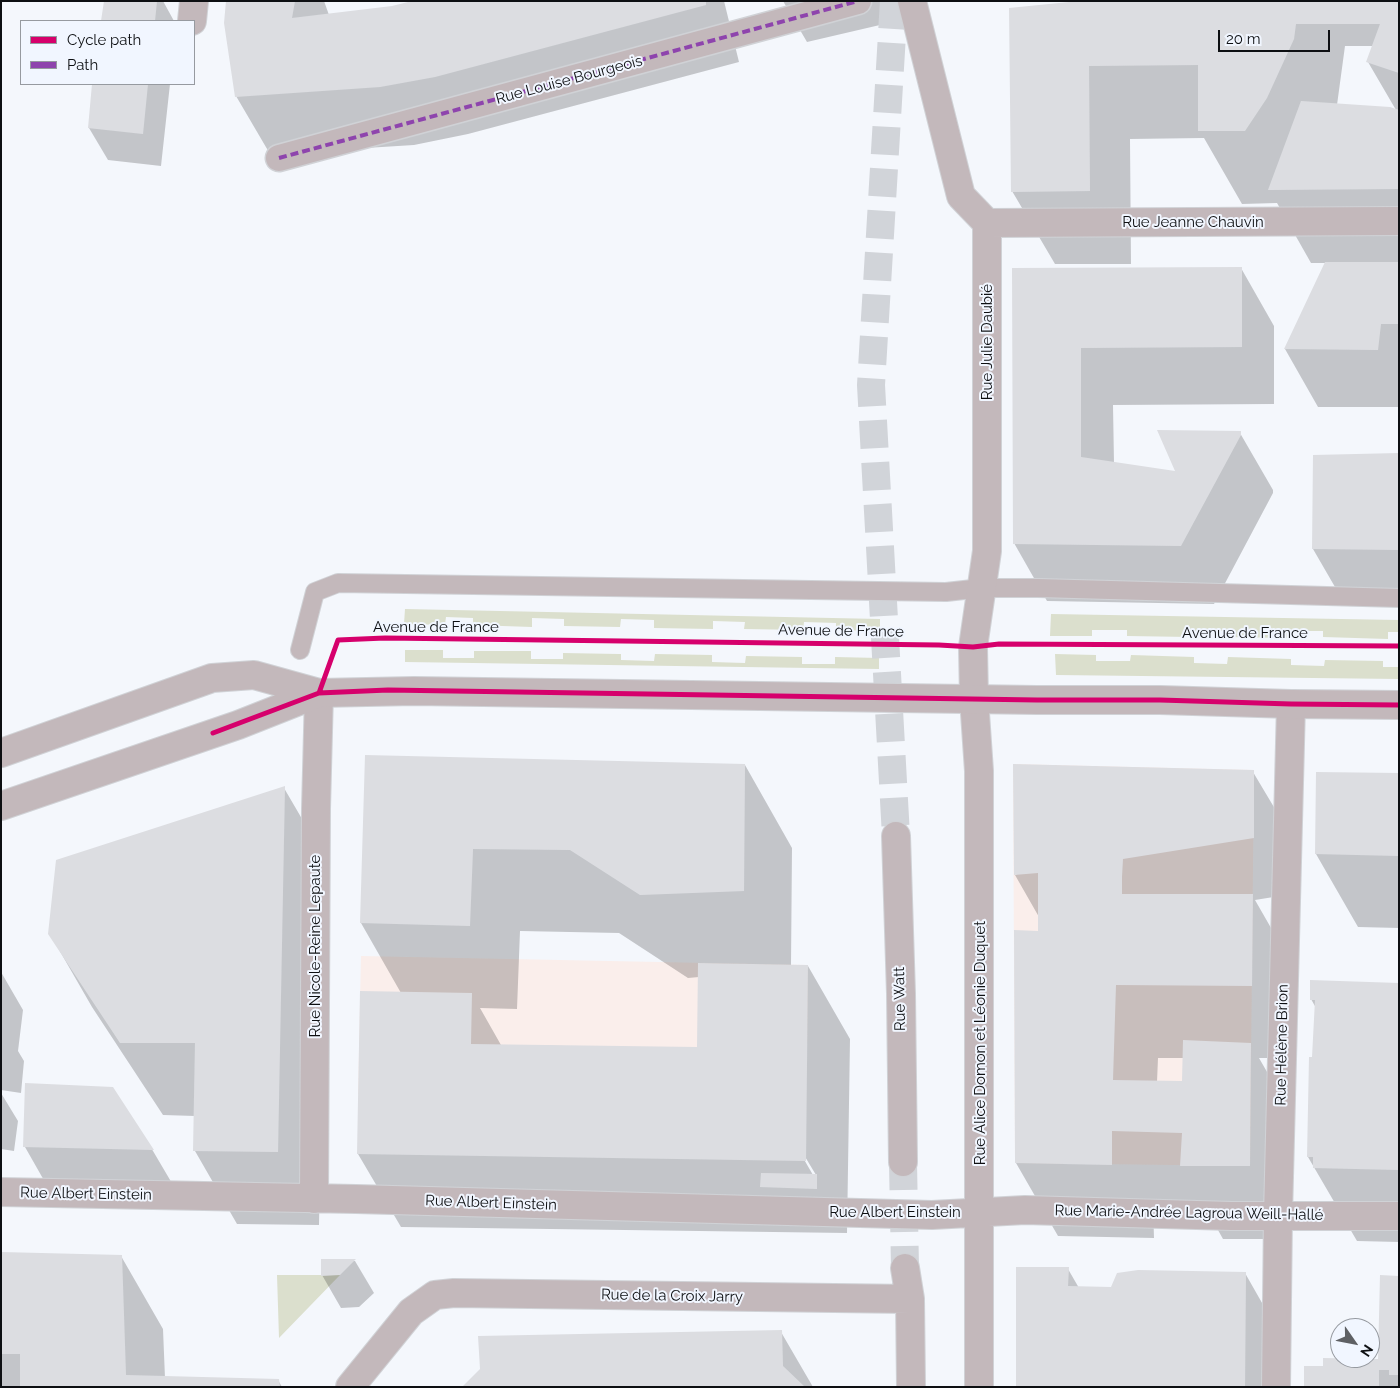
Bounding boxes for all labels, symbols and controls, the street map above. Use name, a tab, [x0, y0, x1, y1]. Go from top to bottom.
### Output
legend	[20, 20, 195, 85]
scale bar	[1220, 20, 1332, 52]
text: 20 m	[1226, 30, 1261, 48]
text: Cycle path	[67, 31, 141, 49]
street label: Rue Louise Bourgeois	[494, 52, 644, 108]
text: Path	[67, 56, 98, 74]
street label: Rue Jeanne Chauvin	[1122, 213, 1264, 231]
street label: Rue Julie Daubié	[978, 284, 996, 400]
street label: Avenue de France	[373, 618, 499, 636]
street label: Avenue de France	[778, 621, 904, 641]
street label: Avenue de France	[1182, 624, 1308, 642]
street label: Rue Nicole-Reine Lepaute	[306, 855, 324, 1037]
street label: Rue Alice Domon et Léonie Duquet	[971, 921, 989, 1165]
street label: Rue Watt	[890, 967, 910, 1031]
street label: Rue Hélène Brion	[1272, 984, 1292, 1106]
street label: Rue Albert Einstein	[20, 1184, 152, 1204]
street label: Rue Albert Einstein	[425, 1192, 557, 1214]
street label: Rue Marie-Andrée Lagroua Weill-Hallé	[1054, 1202, 1324, 1224]
street label: Rue Albert Einstein	[829, 1203, 961, 1221]
street label: Rue de la Croix Jarry	[601, 1286, 743, 1306]
north arrow	[1330, 1318, 1380, 1368]
text: N	[1357, 1342, 1376, 1359]

